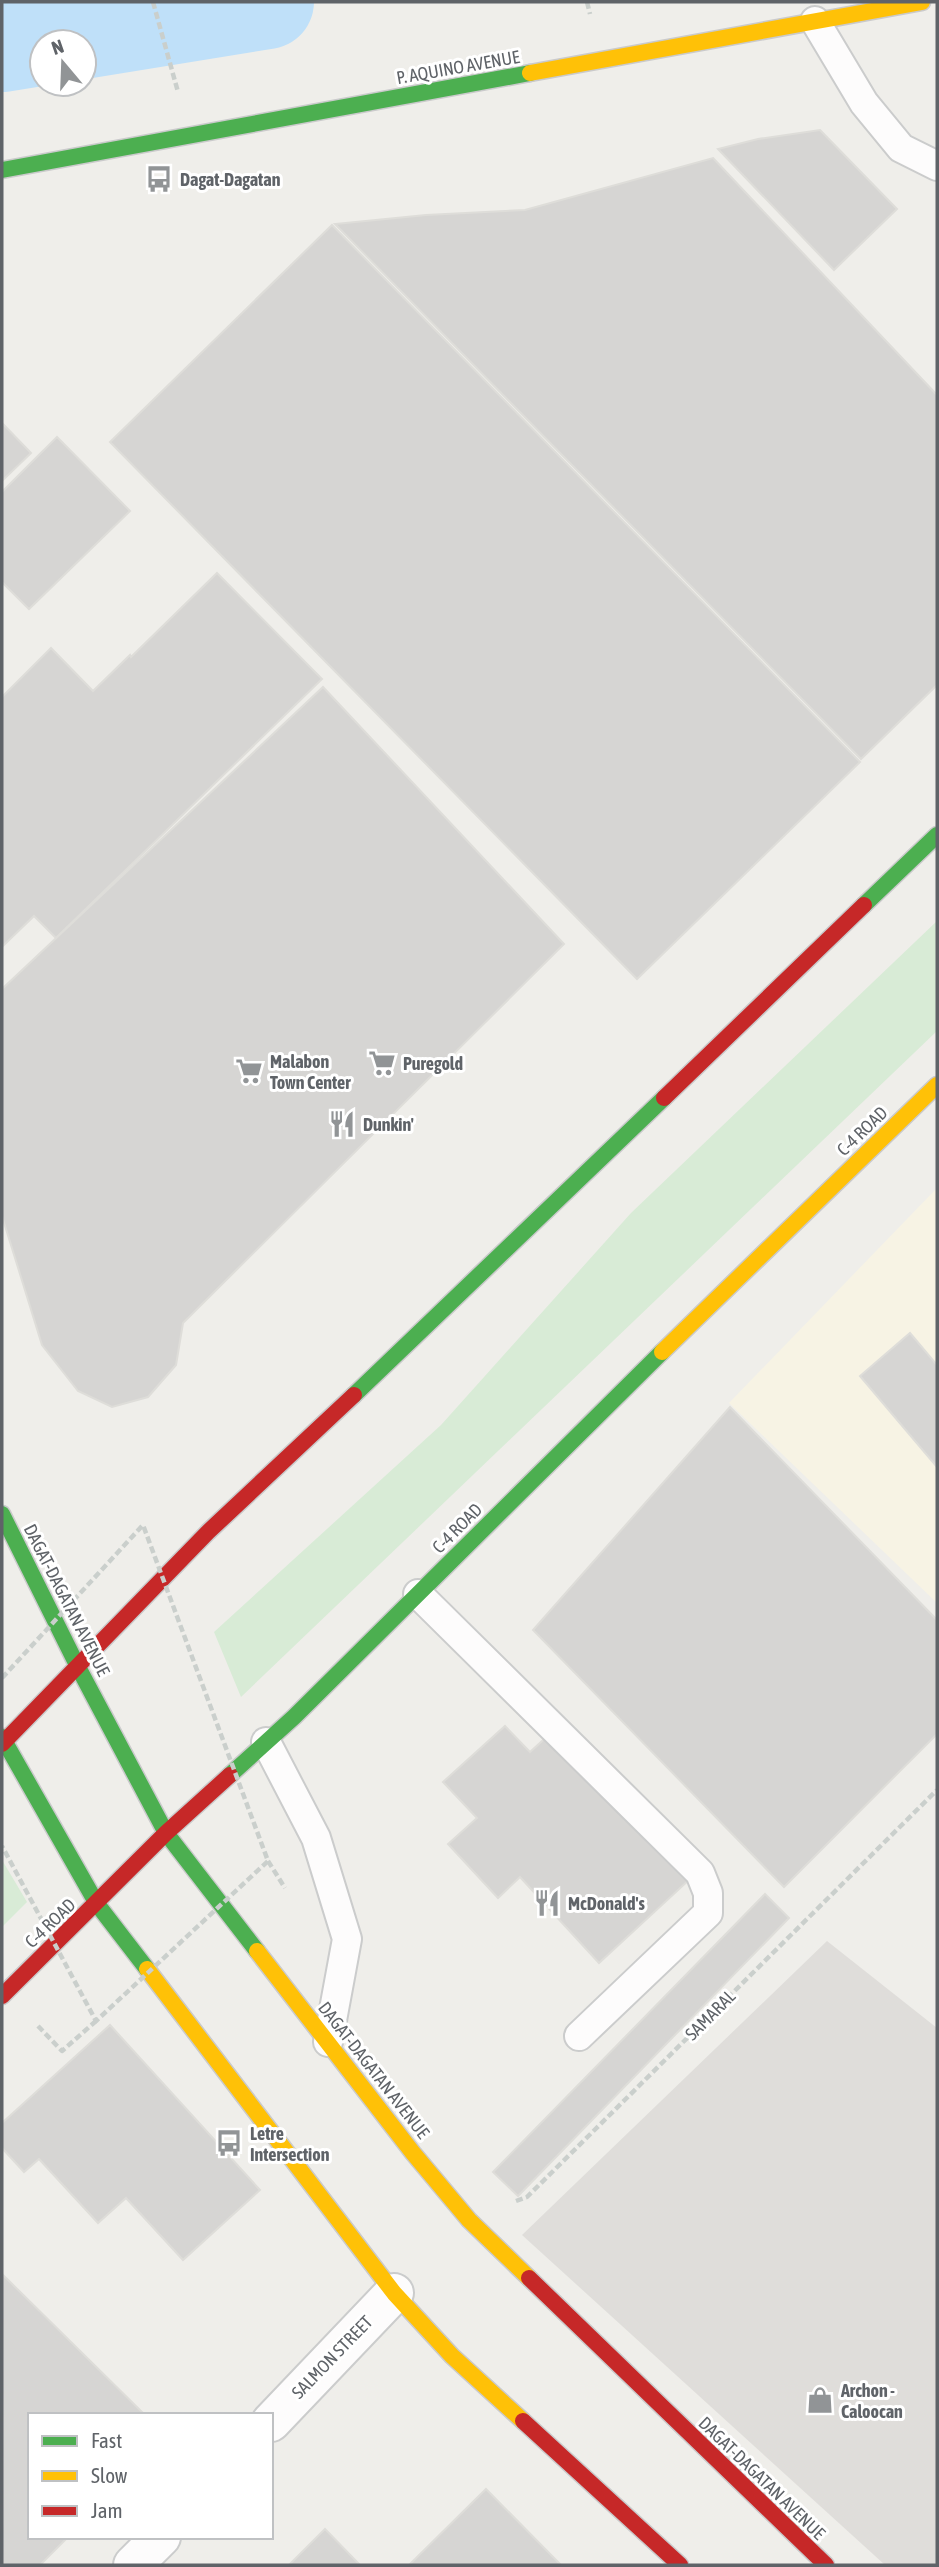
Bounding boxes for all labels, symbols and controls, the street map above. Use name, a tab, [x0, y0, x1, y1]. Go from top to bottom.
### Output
north arrow	[28, 28, 98, 98]
text: N	[49, 35, 66, 59]
street label: P. AQUINO AVENUE	[395, 46, 521, 88]
bus stop icon: Dagat-Dagatan	[144, 164, 174, 194]
place label: Dagat-Dagatan	[180, 169, 281, 190]
supermarket icon: Puregold	[367, 1048, 397, 1078]
place label: Malabon Town Center	[270, 1051, 351, 1093]
place label: Puregold	[403, 1053, 463, 1074]
supermarket icon: Malabon Town Center	[234, 1056, 264, 1086]
street label: C-4 ROAD	[832, 1102, 892, 1160]
restaurant icon: Dunkin'	[327, 1109, 357, 1139]
place label: Dunkin'	[363, 1114, 414, 1135]
street label: C-4 ROAD	[428, 1499, 486, 1557]
street label: DAGAT-DAGATAN AVENUE	[20, 1521, 115, 1680]
restaurant icon: McDonald's	[532, 1888, 562, 1918]
place label: McDonald's	[568, 1893, 645, 1914]
street label: C-4 ROAD	[20, 1894, 80, 1952]
street label: SAMARAL	[681, 1986, 739, 2044]
street label: DAGAT-DAGATAN AVENUE	[314, 1998, 434, 2143]
place label: Letre Intersection	[250, 2123, 330, 2165]
bus stop icon: Letre Intersection	[214, 2128, 244, 2158]
street label: SALMON STREET	[287, 2311, 377, 2403]
place label: Archon - Caloocan	[840, 2380, 903, 2422]
shop icon: Archon - Caloocan	[805, 2385, 835, 2415]
street label: DAGAT-DAGATAN AVENUE	[694, 2412, 830, 2544]
legend	[28, 2413, 273, 2539]
text: Fast	[91, 2428, 122, 2452]
text: Slow	[91, 2463, 128, 2487]
text: Jam	[91, 2498, 123, 2522]

